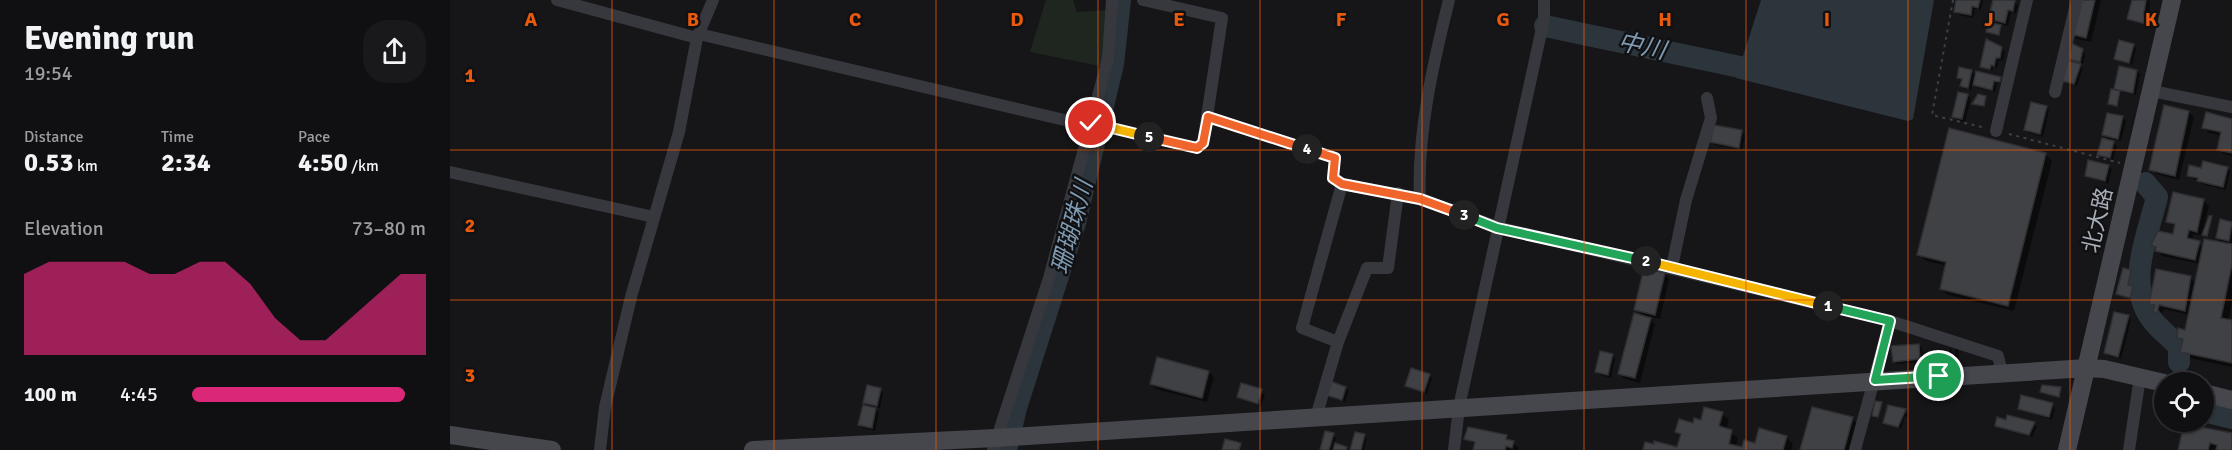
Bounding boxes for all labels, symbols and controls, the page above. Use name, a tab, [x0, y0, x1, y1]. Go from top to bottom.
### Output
text: A	[525, 7, 538, 32]
text: B	[687, 7, 699, 32]
text: C	[849, 7, 861, 32]
text: D	[1010, 7, 1024, 32]
text: E	[1173, 7, 1185, 32]
text: F	[1336, 7, 1347, 32]
text: G	[1496, 7, 1510, 32]
text: H	[1658, 7, 1672, 32]
text: I	[1824, 7, 1830, 32]
text: J	[1984, 7, 1994, 32]
text: K	[2145, 7, 2158, 32]
text: Evening run	[24, 18, 194, 59]
button: share	[363, 20, 426, 83]
water label: 中川	[1615, 26, 1672, 66]
text: 19:54	[24, 61, 73, 86]
text: 1	[465, 63, 476, 88]
pin	[1065, 97, 1116, 148]
icon: check	[1074, 106, 1107, 139]
pin: 5	[1134, 122, 1164, 152]
text: Distance	[24, 127, 84, 147]
text: Time	[161, 127, 194, 147]
text: Pace	[298, 127, 330, 147]
text: 5	[1145, 127, 1153, 147]
pin: 4	[1292, 134, 1322, 164]
text: 4	[1303, 139, 1311, 159]
text: 0.53	[24, 147, 74, 179]
text: 2:34	[161, 147, 211, 179]
text: 4:50	[298, 147, 348, 179]
text: km	[74, 156, 98, 176]
text: /km	[348, 156, 379, 176]
water label: 珊瑚珠川	[1045, 174, 1100, 277]
street label: 北大路	[2077, 185, 2118, 255]
pin: 3	[1449, 200, 1479, 230]
text: 3	[1460, 205, 1468, 225]
text: 2	[465, 213, 475, 238]
text: Elevation	[24, 216, 104, 241]
text: 73–80 m	[352, 216, 426, 241]
pin: 2	[1631, 246, 1661, 276]
text: 2	[1642, 251, 1650, 271]
pin: 1	[1813, 291, 1843, 321]
text: 1	[1824, 296, 1832, 316]
pin	[1913, 350, 1964, 401]
icon: arrive	[1922, 359, 1955, 392]
text: 3	[465, 363, 475, 388]
map controls	[2154, 372, 2214, 432]
button: locate	[2154, 372, 2214, 432]
text: 100 m	[24, 382, 77, 407]
text: 4:45	[120, 382, 158, 407]

